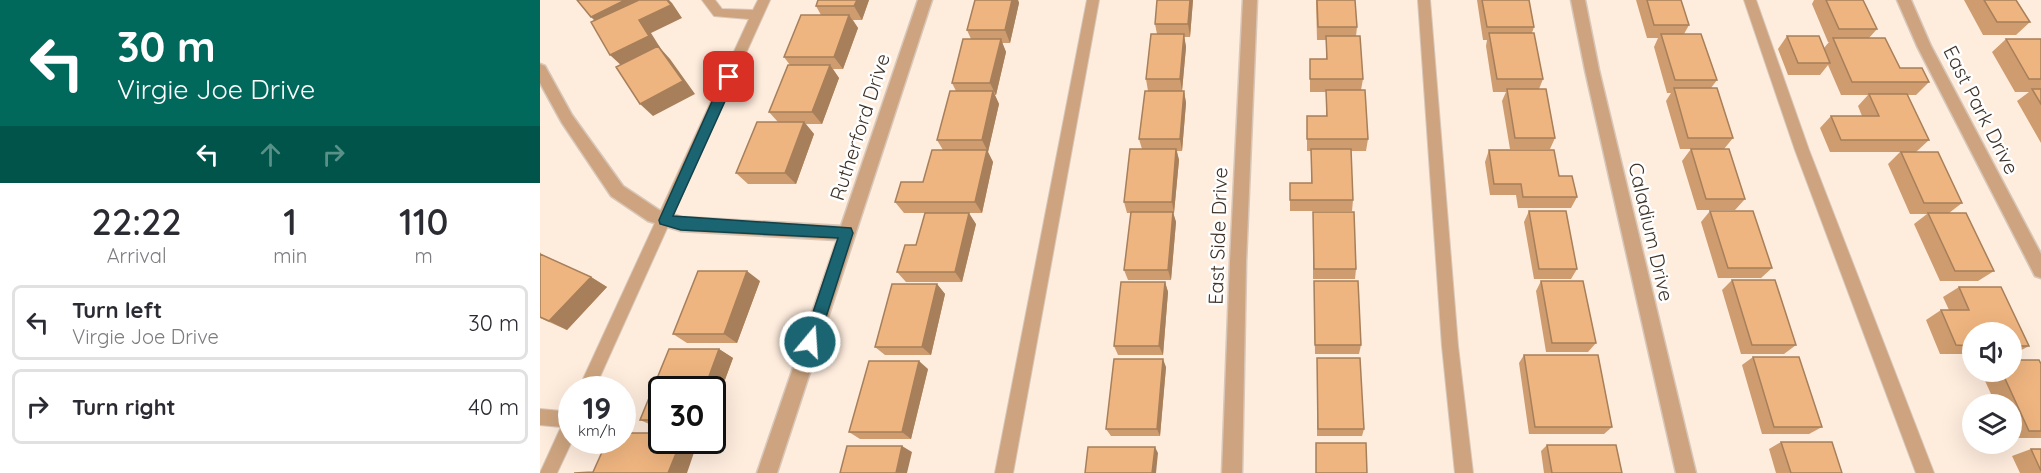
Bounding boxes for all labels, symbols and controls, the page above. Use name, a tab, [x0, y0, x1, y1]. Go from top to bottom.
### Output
text: 30 m	[117, 20, 216, 73]
icon: left	[18, 24, 96, 102]
street label: East Park Drive	[1938, 41, 2025, 178]
street label: Rutherford Drive	[824, 50, 895, 204]
pin	[703, 51, 754, 102]
icon: arrive	[712, 60, 745, 93]
text: Virgie Joe Drive	[117, 72, 315, 106]
icon: left	[191, 138, 224, 171]
icon: ahead	[254, 138, 287, 171]
icon: right	[317, 138, 350, 171]
street label: Caladium Drive	[1623, 160, 1680, 304]
street label: East Side Drive	[1203, 167, 1232, 305]
text: 22:22	[92, 199, 182, 244]
text: 1	[283, 199, 297, 244]
text: 110	[399, 199, 448, 244]
text: Arrival	[107, 243, 167, 268]
text: min	[273, 243, 307, 268]
text: m	[415, 243, 433, 268]
text: Turn left	[72, 296, 162, 324]
icon: left	[21, 306, 54, 339]
text: 30 m	[468, 309, 519, 337]
position arrow	[778, 310, 842, 374]
map controls	[1962, 322, 2022, 454]
button: sound	[1962, 322, 2022, 382]
text: Virgie Joe Drive	[72, 324, 219, 349]
speed limit sign: 30	[648, 376, 726, 454]
text: 19	[583, 389, 611, 427]
icon: right	[21, 390, 54, 423]
text: Turn right	[72, 393, 176, 421]
text: 40 m	[468, 393, 519, 421]
button: layers	[1962, 394, 2022, 454]
text: km/h	[578, 421, 616, 440]

